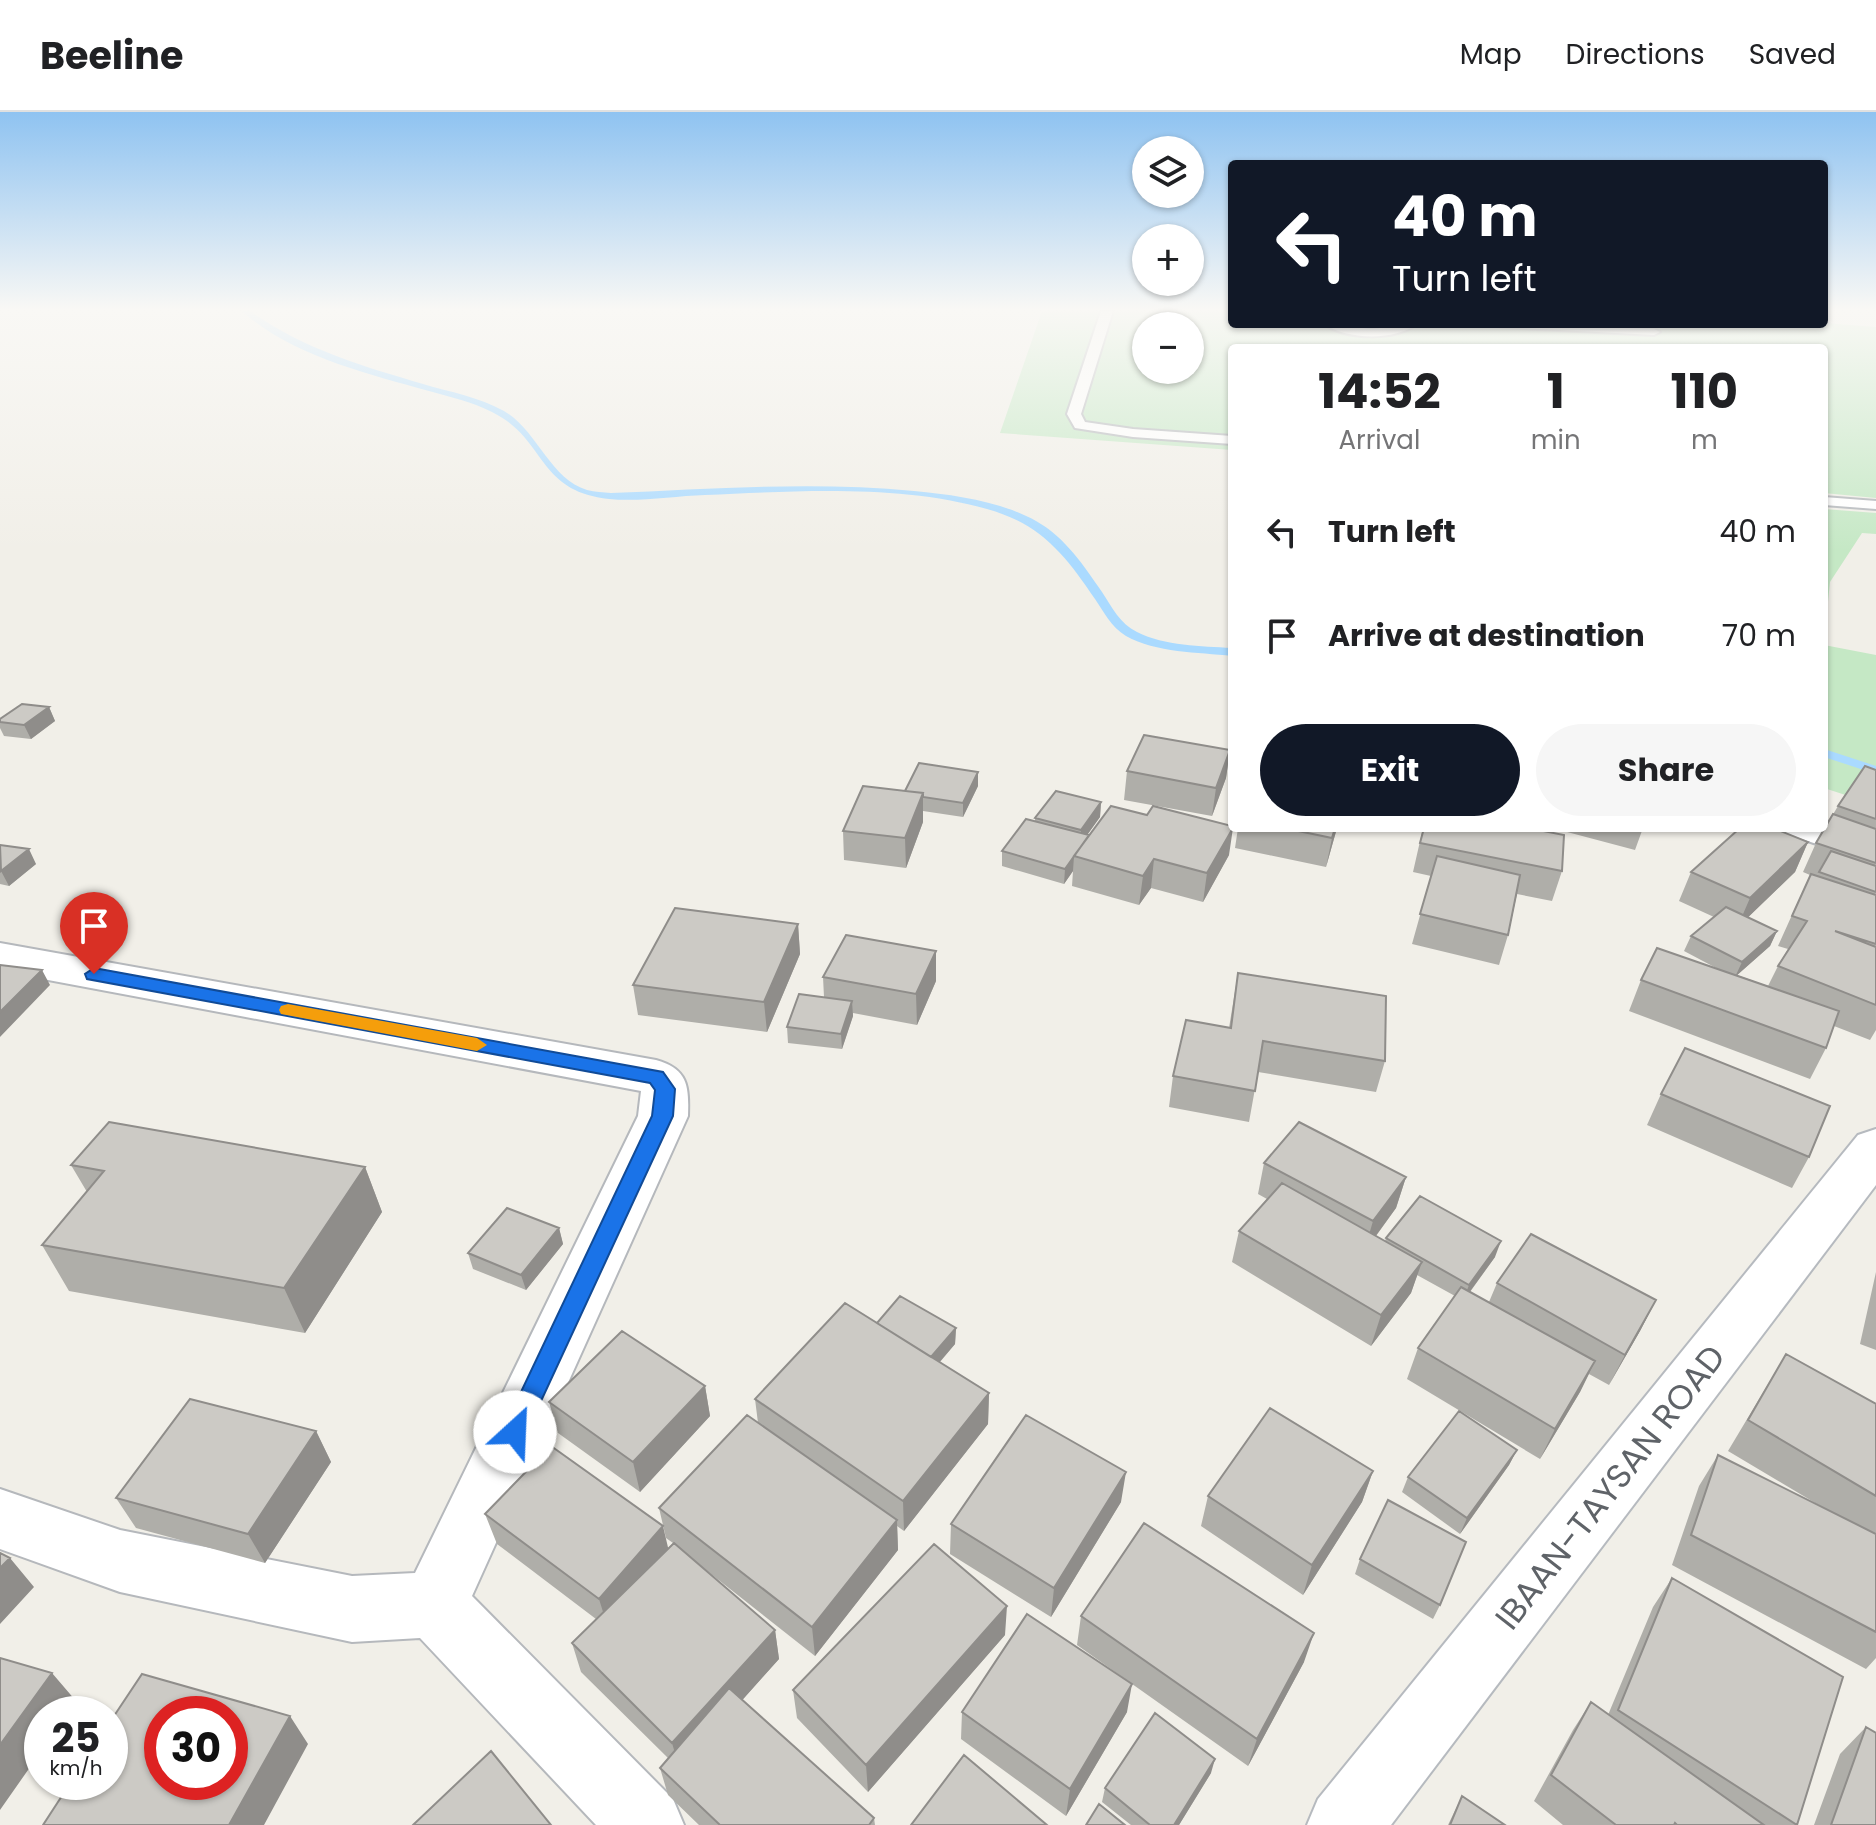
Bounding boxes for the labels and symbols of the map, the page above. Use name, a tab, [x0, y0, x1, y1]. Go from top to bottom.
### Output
pin	[60, 892, 128, 974]
street label: IBAAN-TAYSAN ROAD	[1484, 1335, 1736, 1639]
position arrow	[473, 1390, 557, 1474]
speed limit sign: 30	[144, 1696, 248, 1800]

